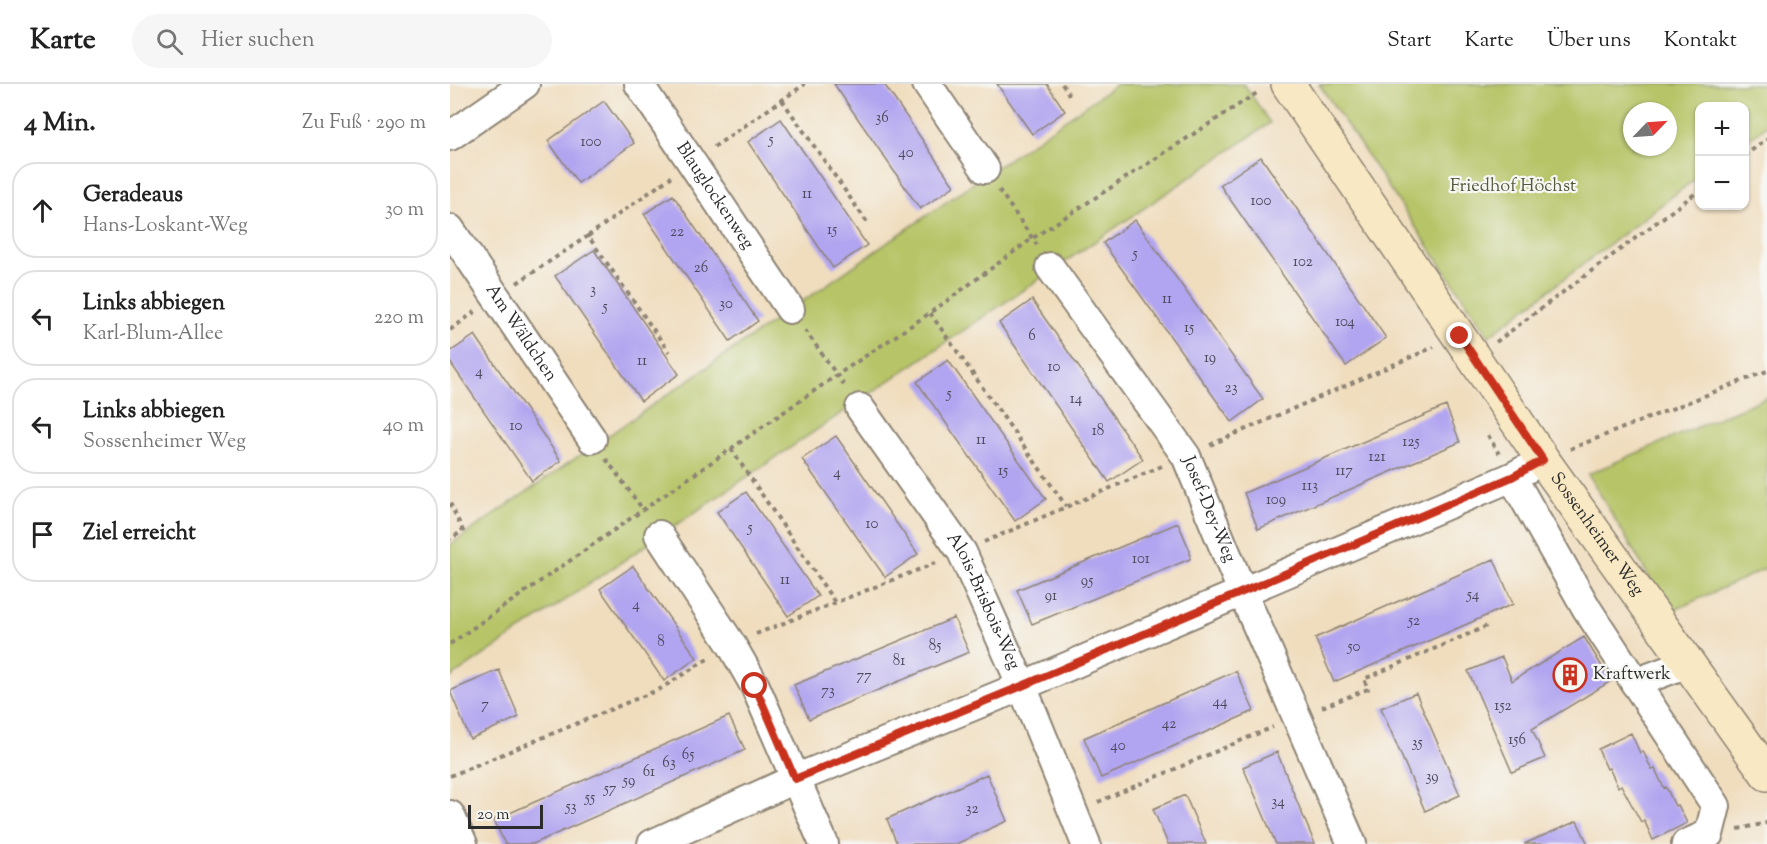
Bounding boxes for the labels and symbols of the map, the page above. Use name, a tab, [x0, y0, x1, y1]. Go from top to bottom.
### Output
north arrow	[1623, 102, 1677, 156]
house number: 36	[875, 108, 889, 129]
house number: 5	[767, 130, 774, 151]
house number: 100	[581, 132, 601, 153]
street label: Blauglockenweg	[669, 137, 760, 255]
house number: 40	[898, 143, 914, 164]
park label: Friedhof Höchst	[1450, 174, 1576, 200]
house number: 11	[802, 184, 812, 205]
house number: 100	[1251, 191, 1271, 212]
house number: 15	[827, 220, 837, 241]
house number: 22	[670, 222, 684, 243]
house number: 5	[1131, 244, 1138, 265]
house number: 102	[1293, 252, 1313, 273]
house number: 26	[694, 258, 708, 279]
street label: Am Wäldchen	[478, 279, 563, 388]
house number: 3	[590, 280, 596, 301]
house number: 11	[1162, 289, 1172, 310]
house number: 30	[719, 294, 733, 315]
house number: 5	[601, 297, 608, 318]
house number: 104	[1335, 312, 1355, 333]
house number: 15	[1184, 318, 1194, 339]
route end	[1446, 322, 1472, 348]
house number: 6	[1028, 326, 1036, 347]
house number: 19	[1204, 348, 1216, 369]
house number: 11	[637, 351, 647, 372]
house number: 10	[1048, 357, 1061, 378]
house number: 4	[475, 362, 483, 383]
house number: 23	[1224, 378, 1238, 399]
house number: 5	[945, 384, 952, 405]
house number: 14	[1070, 389, 1083, 410]
house number: 10	[510, 416, 523, 437]
house number: 18	[1092, 421, 1104, 442]
house number: 11	[976, 430, 986, 451]
house number: 125	[1402, 432, 1420, 453]
house number: 121	[1368, 447, 1386, 468]
street label: Josef-Dey-Weg	[1174, 452, 1242, 567]
house number: 15	[998, 461, 1008, 482]
house number: 117	[1335, 461, 1353, 482]
house number: 4	[833, 463, 841, 484]
street label: Sossenheimer Weg	[1543, 467, 1650, 602]
house number: 113	[1302, 476, 1318, 497]
house number: 109	[1266, 490, 1286, 511]
house number: 10	[866, 514, 879, 535]
house number: 5	[746, 518, 753, 539]
street label: Alois-Brisbois-Weg	[939, 527, 1026, 674]
house number: 101	[1132, 549, 1150, 570]
house number: 11	[780, 570, 790, 591]
house number: 95	[1081, 571, 1093, 592]
house number: 54	[1466, 585, 1480, 606]
house number: 91	[1045, 586, 1057, 607]
house number: 4	[632, 595, 640, 616]
house number: 52	[1407, 611, 1420, 632]
house number: 8	[657, 632, 665, 653]
house number: 85	[929, 636, 941, 657]
house number: 50	[1346, 637, 1361, 658]
house number: 81	[893, 651, 905, 672]
building icon: Kraftwerk	[1552, 657, 1588, 693]
place label: Kraftwerk	[1593, 662, 1671, 688]
house number: 77	[856, 666, 872, 687]
route start	[741, 672, 767, 698]
house number: 73	[821, 681, 835, 702]
house number: 44	[1212, 692, 1228, 713]
house number: 7	[481, 695, 489, 716]
house number: 152	[1494, 696, 1512, 717]
house number: 42	[1162, 714, 1176, 735]
house number: 156	[1508, 730, 1526, 751]
house number: 35	[1411, 733, 1423, 754]
house number: 40	[1110, 736, 1126, 757]
house number: 65	[682, 745, 694, 766]
house number: 63	[662, 753, 676, 774]
house number: 61	[643, 762, 655, 783]
house number: 39	[1425, 767, 1439, 788]
house number: 59	[622, 771, 635, 792]
house number: 57	[603, 779, 617, 800]
house number: 55	[584, 788, 595, 809]
house number: 34	[1271, 792, 1285, 813]
house number: 53	[564, 797, 577, 818]
house number: 32	[965, 799, 979, 820]
scale bar	[468, 802, 543, 830]

